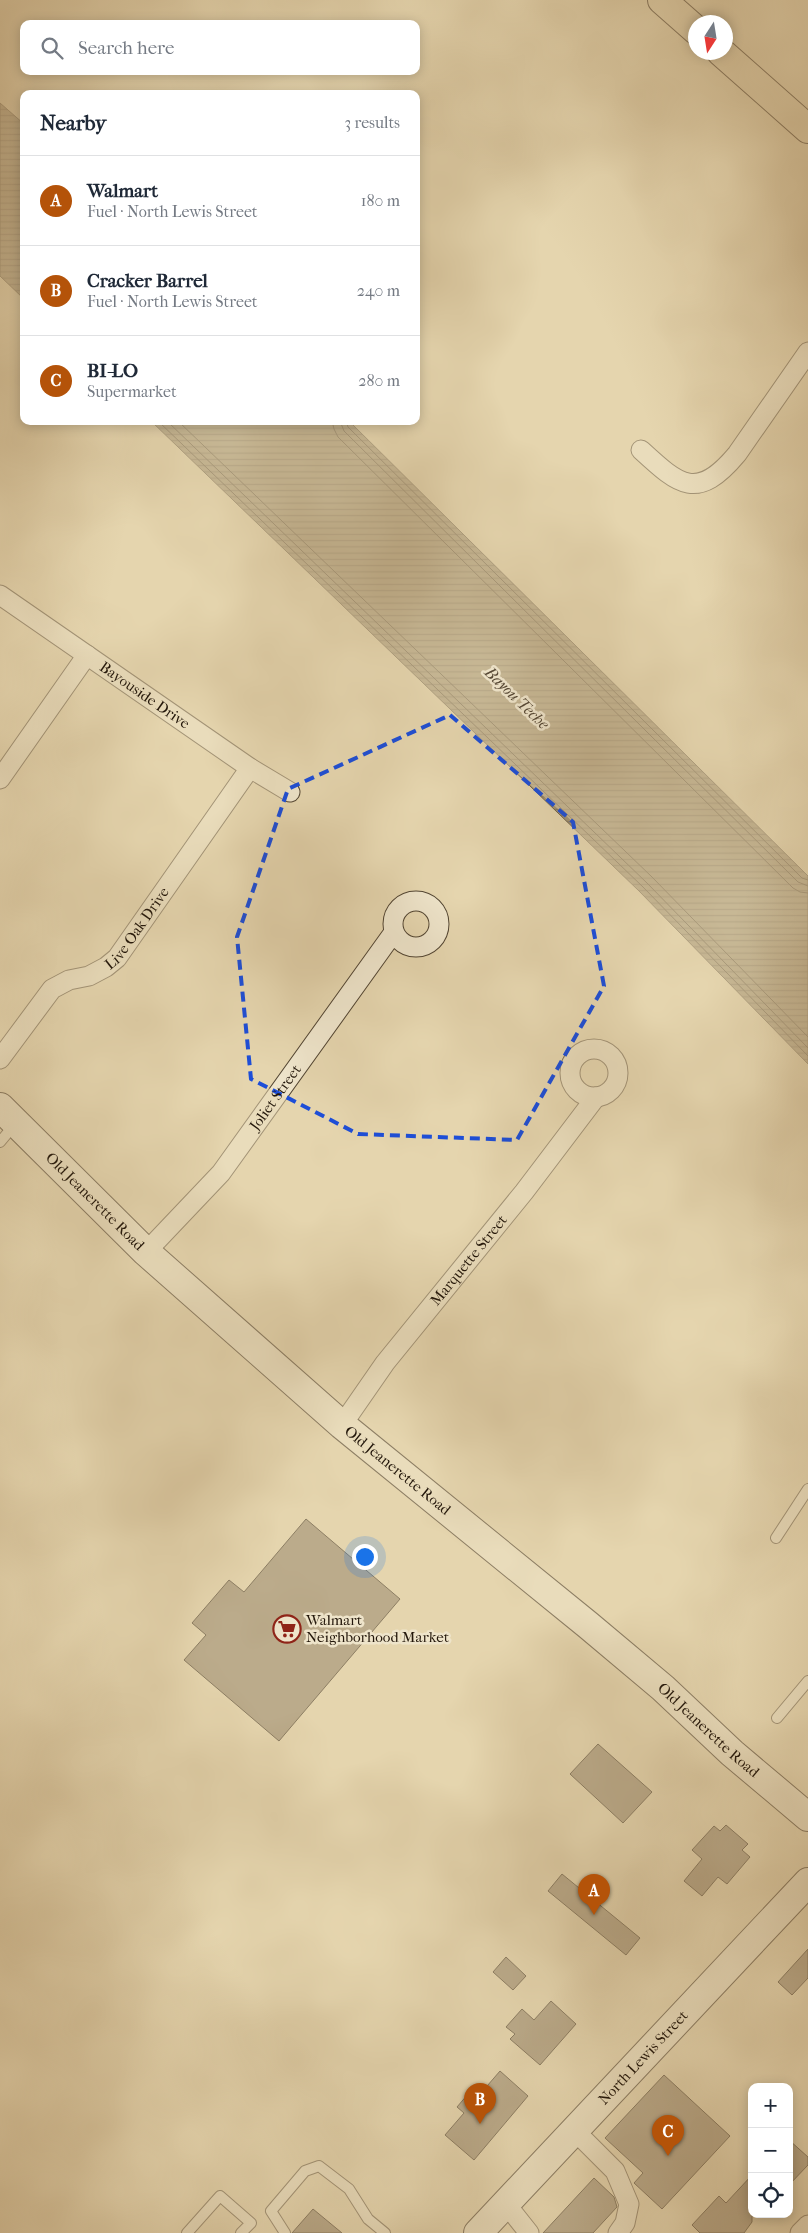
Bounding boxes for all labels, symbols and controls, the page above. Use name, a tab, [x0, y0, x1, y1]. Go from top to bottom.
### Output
north arrow	[688, 15, 733, 60]
search box	[20, 20, 420, 75]
icon: search	[38, 34, 66, 62]
text: Search here	[78, 37, 174, 59]
text: Nearby	[40, 111, 106, 135]
text: 3 results	[344, 113, 400, 132]
text: Walmart	[87, 180, 158, 202]
text: A	[51, 191, 61, 210]
text: 180 m	[361, 191, 400, 210]
text: Fuel · North Lewis Street	[87, 202, 258, 221]
text: Cracker Barrel	[87, 270, 208, 292]
text: B	[51, 281, 61, 300]
text: 240 m	[357, 281, 400, 300]
text: Fuel · North Lewis Street	[87, 292, 258, 311]
text: BI-LO	[87, 360, 138, 382]
text: C	[51, 371, 61, 390]
text: 280 m	[358, 371, 400, 390]
text: Supermarket	[87, 382, 177, 401]
street label: Bayouside Drive	[96, 658, 194, 733]
water label: Bayou Teche	[480, 662, 553, 734]
street label: Live Oak Drive	[101, 883, 173, 973]
street label: Joliet Street	[245, 1060, 305, 1135]
street label: Old Jeanerette Road	[42, 1149, 149, 1255]
street label: Marquette Street	[426, 1211, 511, 1309]
street label: Old Jeanerette Road	[341, 1422, 455, 1519]
your location	[352, 1544, 378, 1570]
place label: Walmart Neighborhood Market	[305, 1611, 450, 1646]
supermarket icon: Walmart Neighborhood Market	[272, 1614, 302, 1644]
street label: Old Jeanerette Road	[654, 1679, 764, 1782]
pin: A	[578, 1874, 610, 1915]
street label: North Lewis Street	[595, 2006, 692, 2108]
pin: B	[464, 2083, 496, 2124]
map controls	[748, 2083, 793, 2218]
button: +	[748, 2083, 793, 2128]
pin: C	[652, 2115, 684, 2156]
button: −	[748, 2128, 793, 2173]
button: locate	[748, 2173, 793, 2218]

